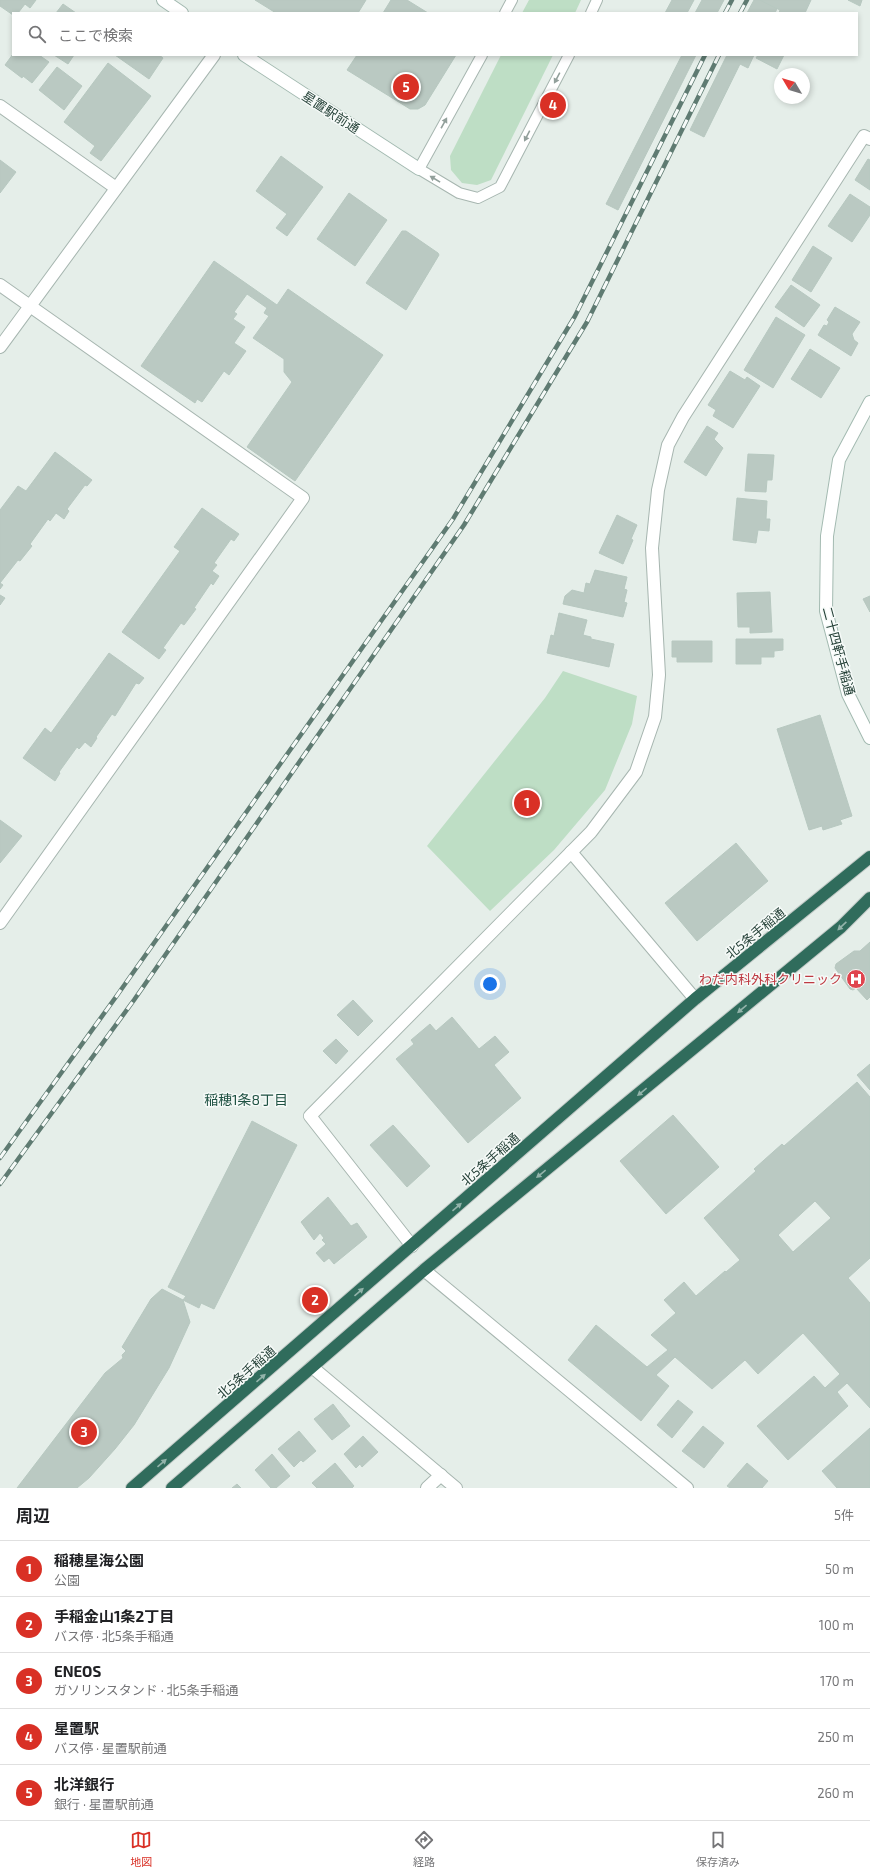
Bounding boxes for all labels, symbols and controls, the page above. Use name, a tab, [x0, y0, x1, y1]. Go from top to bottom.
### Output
search box	[12, 12, 858, 56]
icon: search	[26, 23, 48, 45]
text: ここで検索	[58, 26, 133, 44]
north arrow	[774, 68, 810, 104]
pin: 5	[393, 72, 419, 102]
one-way arrow	[554, 72, 560, 84]
street label: 星置駅前通	[299, 88, 363, 136]
pin: 4	[540, 90, 566, 120]
one-way arrow	[441, 117, 448, 129]
one-way arrow	[524, 130, 530, 141]
one-way arrow	[429, 175, 441, 182]
street label: 二十四軒手稲通	[819, 605, 859, 697]
pin: 1	[514, 788, 540, 818]
street label: 北5条手稲通	[722, 904, 788, 962]
one-way arrow	[837, 921, 847, 930]
hospital icon: わだ内科外科クリニック	[845, 968, 867, 990]
place label: わだ内科外科クリニック	[699, 971, 842, 987]
your location	[480, 974, 500, 994]
one-way arrow	[737, 1005, 748, 1014]
one-way arrow	[637, 1087, 647, 1096]
district label: 稲穂1条8丁目	[204, 1091, 288, 1108]
street label: 北5条手稲通	[458, 1129, 522, 1189]
one-way arrow	[536, 1170, 547, 1178]
one-way arrow	[452, 1203, 461, 1212]
pin: 2	[302, 1285, 328, 1315]
one-way arrow	[353, 1288, 364, 1297]
street label: 北5条手稲通	[214, 1342, 278, 1402]
one-way arrow	[255, 1373, 266, 1382]
pin: 3	[71, 1417, 97, 1447]
one-way arrow	[157, 1458, 167, 1467]
text: 周辺	[16, 1505, 50, 1525]
text: 5件	[834, 1507, 854, 1523]
text: 稲穂星海公園	[54, 1551, 144, 1569]
text: 1	[26, 1561, 32, 1577]
text: 50 m	[825, 1561, 854, 1577]
text: 公園	[54, 1572, 80, 1588]
text: 手稲金山1条2丁目	[54, 1607, 174, 1625]
text: 2	[25, 1617, 33, 1633]
text: 100 m	[819, 1617, 854, 1633]
text: バス停 · 北5条手稲通	[54, 1628, 174, 1644]
text: ENEOS	[54, 1662, 101, 1680]
text: 3	[25, 1673, 33, 1689]
text: 170 m	[820, 1673, 854, 1689]
text: ガソリンスタンド · 北5条手稲通	[54, 1682, 239, 1698]
text: 星置駅	[54, 1719, 99, 1737]
text: 4	[25, 1729, 33, 1745]
text: 250 m	[818, 1729, 854, 1745]
text: バス停 · 星置駅前通	[54, 1740, 167, 1756]
text: 北洋銀行	[54, 1775, 114, 1793]
text: 5	[25, 1785, 33, 1801]
text: 260 m	[817, 1785, 854, 1801]
text: 銀行 · 星置駅前通	[54, 1796, 154, 1812]
tab: 地図	[130, 1829, 152, 1869]
tab: 経路	[413, 1829, 435, 1869]
tab: 保存済み	[696, 1829, 740, 1869]

